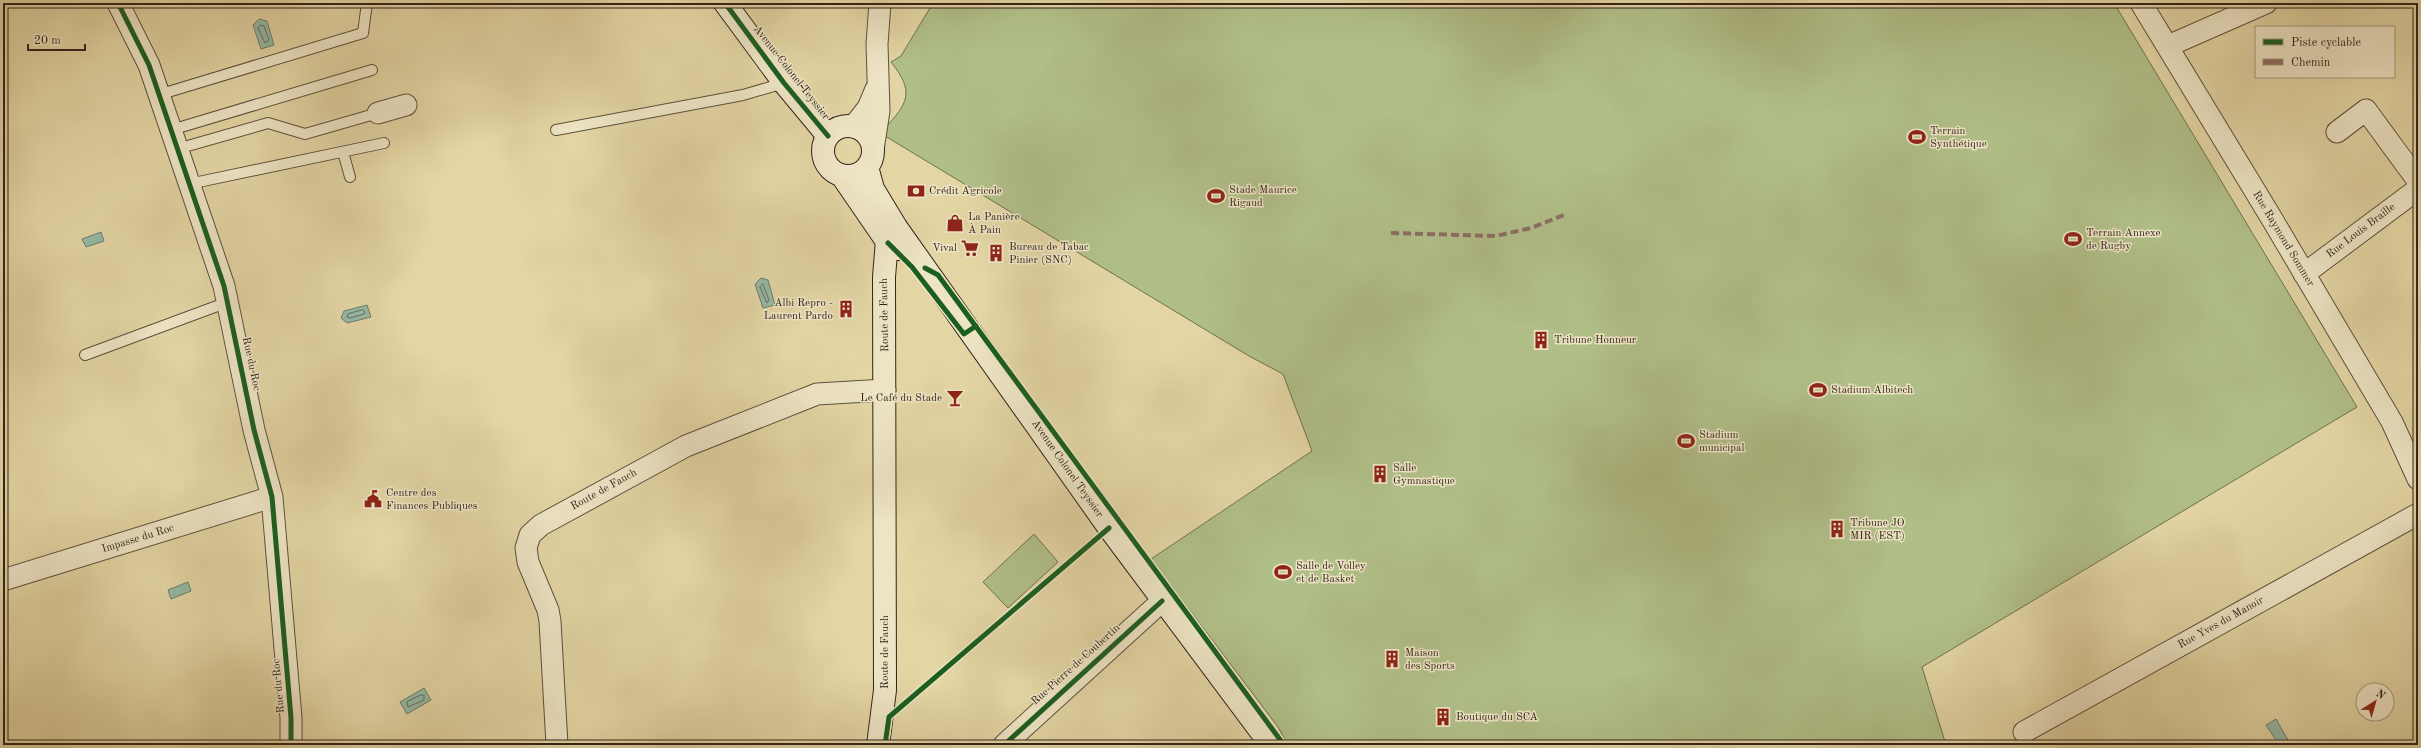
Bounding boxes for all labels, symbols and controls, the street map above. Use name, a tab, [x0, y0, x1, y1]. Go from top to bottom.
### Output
street label: Avenue Colonel Teyssier	[751, 24, 831, 123]
scale bar	[28, 26, 85, 52]
legend	[2255, 26, 2395, 78]
text: 20 m	[34, 35, 61, 47]
text: Piste cyclable	[2291, 37, 2361, 49]
text: Chemin	[2291, 57, 2331, 69]
place label: Terrain Synthétique	[1930, 126, 1987, 150]
sports icon: Terrain Synthétique	[1907, 127, 1927, 147]
bank icon: Crédit Agricole	[906, 181, 926, 201]
place label: Stade Maurice Rigaud	[1229, 185, 1297, 209]
place label: Crédit Agricole	[929, 186, 1002, 197]
sports icon: Stade Maurice Rigaud	[1206, 186, 1226, 206]
street label: Rue Raymond Sommer	[2250, 189, 2316, 289]
street label: Rue Louis Braille	[2325, 202, 2397, 260]
place label: La Panière À Pain	[968, 212, 1020, 236]
shop icon: La Panière À Pain	[945, 213, 965, 233]
place label: Terrain Annexe de Rugby	[2086, 228, 2160, 252]
sports icon: Terrain Annexe de Rugby	[2063, 229, 2083, 249]
supermarket icon: Vival	[960, 238, 980, 258]
place label: Bureau de Tabac Pinier (SNC)	[1009, 242, 1089, 266]
place label: Vival	[932, 243, 957, 254]
building icon: Bureau de Tabac Pinier (SNC)	[986, 243, 1006, 263]
street label: Route de Fauch	[879, 278, 891, 352]
place label: Albi Repro - Laurent Pardo	[764, 298, 833, 322]
building icon: Albi Repro - Laurent Pardo	[836, 299, 856, 319]
building icon: Tribune Honneur	[1531, 330, 1551, 350]
place label: Tribune Honneur	[1554, 335, 1637, 346]
street label: Rue du Roc	[240, 336, 262, 392]
sports icon: Stadium Albitech	[1808, 380, 1828, 400]
place label: Stadium Albitech	[1831, 385, 1913, 396]
bar icon: Le Café du Stade	[945, 388, 965, 408]
place label: Le Café du Stade	[860, 393, 942, 404]
street label: Avenue Colonel Teyssier	[1029, 418, 1105, 520]
place label: Stadium municipal	[1699, 430, 1744, 454]
sports icon: Stadium municipal	[1676, 431, 1696, 451]
place label: Salle Gymnastique	[1393, 463, 1455, 487]
building icon: Salle Gymnastique	[1370, 464, 1390, 484]
street label: Route de Fauch	[569, 467, 639, 513]
place label: Centre des Finances Publiques	[386, 488, 478, 512]
public building icon: Centre des Finances Publiques	[363, 489, 383, 509]
place label: Tribune JO MIR (EST)	[1850, 518, 1905, 542]
building icon: Tribune JO MIR (EST)	[1827, 519, 1847, 539]
street label: Impasse du Roc	[101, 523, 176, 555]
place label: Salle de Volley et de Basket	[1296, 561, 1366, 585]
sports icon: Salle de Volley et de Basket	[1273, 562, 1293, 582]
street label: Rue Yves du Manoir	[2176, 595, 2266, 651]
street label: Route de Fauch	[880, 615, 891, 689]
street label: Rue Pierre de Coubertin	[1030, 622, 1122, 708]
place label: Maison des Sports	[1405, 648, 1455, 672]
building icon: Maison des Sports	[1382, 649, 1402, 669]
street label: Rue du Roc	[271, 658, 287, 714]
north arrow	[2355, 682, 2395, 722]
text: N	[2373, 688, 2387, 702]
building icon: Boutique du SCA	[1433, 707, 1453, 727]
place label: Boutique du SCA	[1456, 712, 1539, 723]

